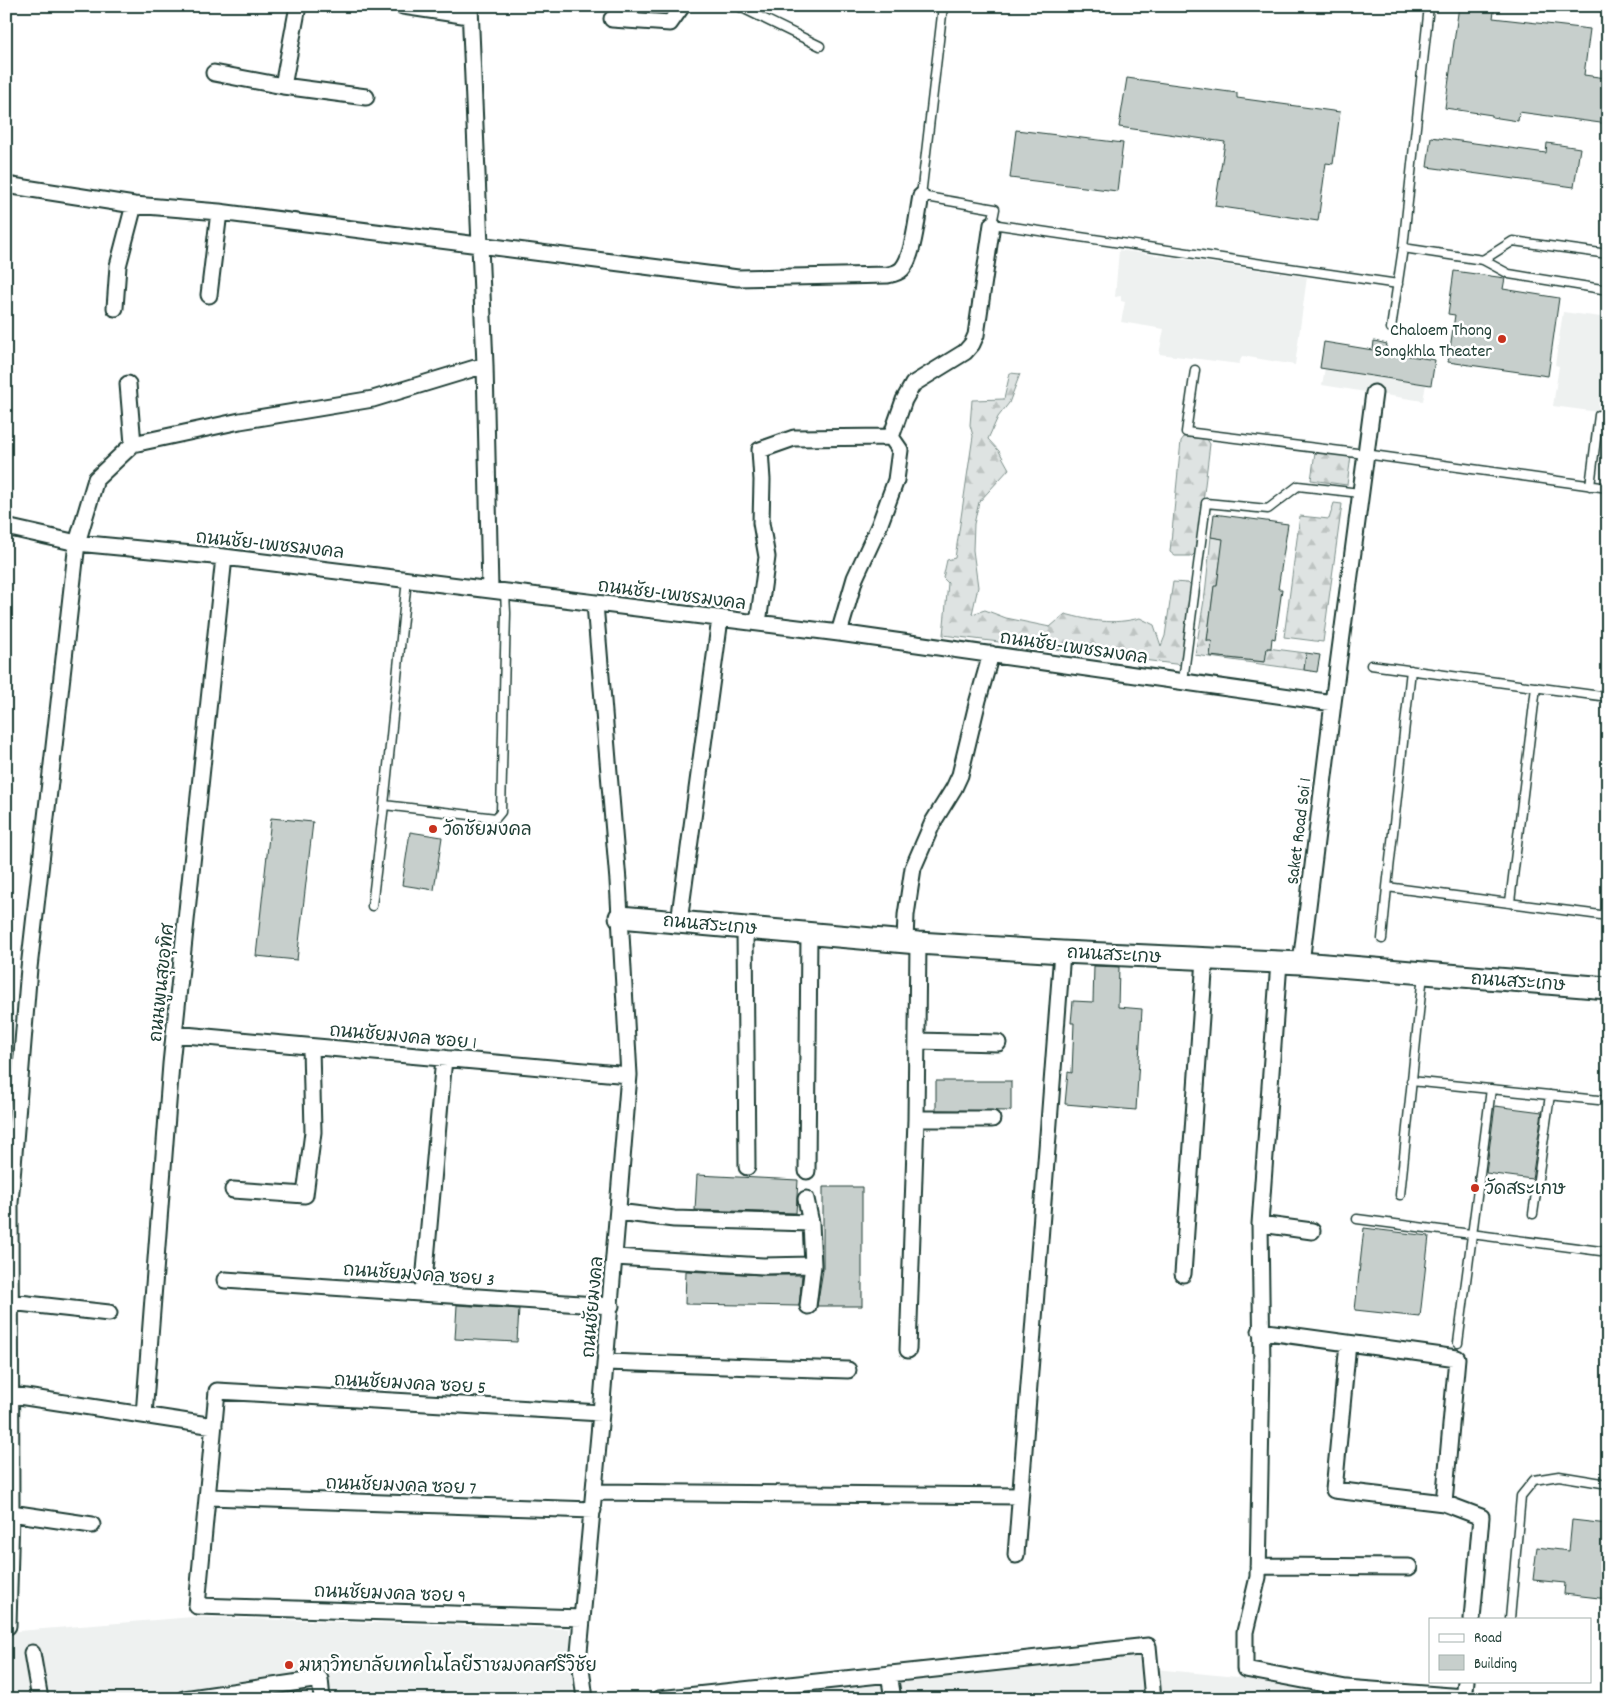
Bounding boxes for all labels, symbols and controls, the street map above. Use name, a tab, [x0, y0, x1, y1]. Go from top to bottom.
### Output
place label: Chaloem Thong Songkhla Theater	[1374, 319, 1492, 365]
marker: Chaloem Thong Songkhla Theater	[1496, 333, 1508, 345]
street label: ถนนชัย-เพชรมงคล	[194, 525, 345, 567]
street label: ถนนชัย-เพชรมงคล	[596, 574, 747, 618]
street label: ถนนชัย-เพชรมงคล	[998, 626, 1149, 672]
street label: Saket Road Soi 1	[1282, 776, 1319, 886]
place label: วัดชัยมงคล	[443, 818, 531, 844]
marker: วัดชัยมงคล	[427, 823, 439, 835]
street label: ถนนสระเกษ	[662, 910, 759, 943]
street label: ถนนพูนสุขอุทิศ	[144, 921, 182, 1043]
street label: ถนนสระเกษ	[1066, 942, 1162, 971]
street label: ถนนสระเกษ	[1470, 968, 1566, 999]
street label: ถนนชัยมงคล ซอย 1	[328, 1019, 478, 1057]
place label: วัดสระเกษ	[1485, 1177, 1566, 1203]
marker: วัดสระเกษ	[1469, 1182, 1481, 1194]
street label: ถนนชัยมงคล	[577, 1255, 611, 1359]
street label: ถนนชัยมงคล ซอย 3	[342, 1258, 495, 1294]
street label: ถนนชัยมงคล ซอย 5	[333, 1368, 487, 1402]
street label: ถนนชัยมงคล ซอย 7	[325, 1471, 477, 1503]
street label: ถนนชัยมงคล ซอย 9	[313, 1579, 466, 1611]
legend	[1429, 1618, 1592, 1682]
text: Road	[1474, 1628, 1502, 1650]
place label: มหาวิทยาลัยเทคโนโลยีราชมงคลศรีวิชัย	[299, 1652, 597, 1680]
text: Building	[1474, 1654, 1517, 1676]
marker: มหาวิทยาลัยเทคโนโลยีราชมงคลศรีวิชัย	[283, 1659, 295, 1671]

